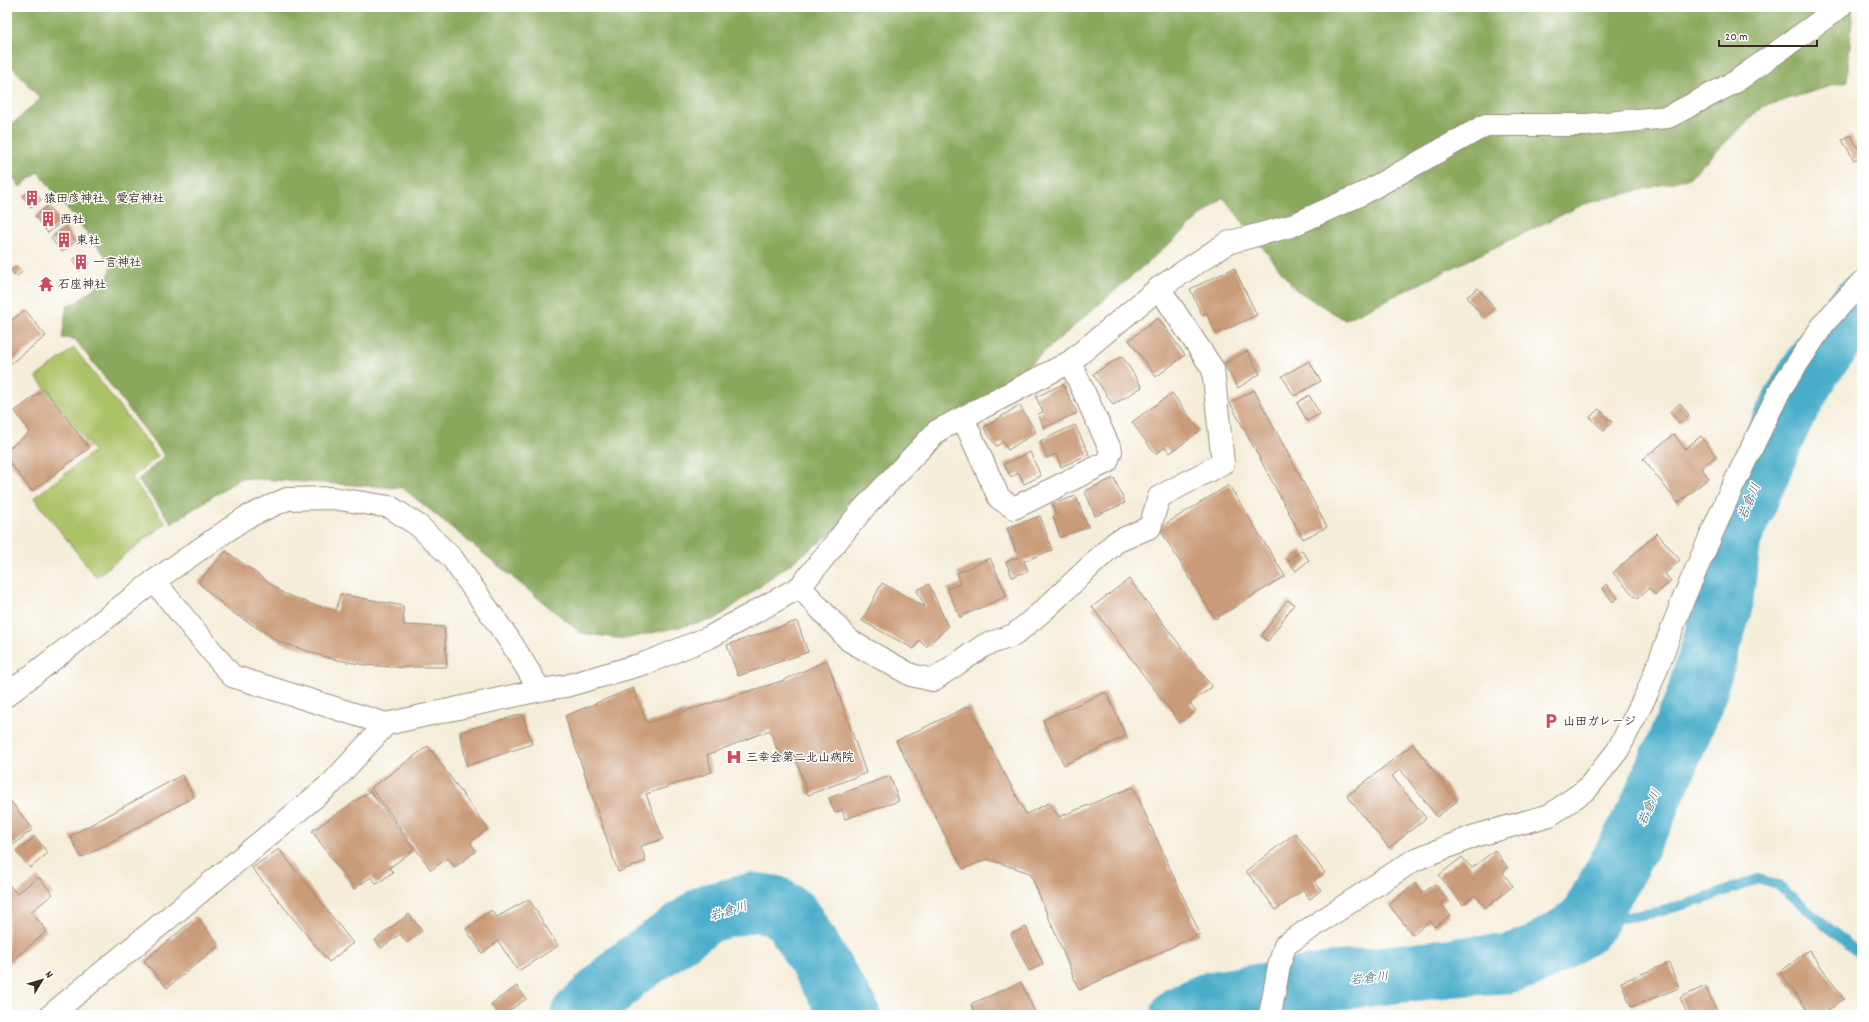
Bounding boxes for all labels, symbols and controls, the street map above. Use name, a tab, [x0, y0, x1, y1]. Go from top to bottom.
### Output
scale bar	[1719, 22, 1817, 48]
text: 20 m	[1725, 29, 1748, 46]
building icon: 猿田彦神社、愛宕神社	[23, 189, 41, 207]
place label: 猿田彦神社、愛宕神社	[44, 191, 164, 208]
building icon: 西社	[39, 210, 57, 228]
place label: 西社	[60, 212, 84, 229]
building icon: 東社	[55, 231, 73, 249]
place label: 東社	[76, 233, 100, 250]
building icon: 一言神社	[72, 253, 90, 271]
place label: 一言神社	[93, 255, 141, 272]
temple icon: 石座神社	[37, 275, 55, 293]
place label: 石座神社	[58, 277, 106, 294]
water label: 岩倉川	[1734, 480, 1767, 524]
parking icon: 山田ガレージ	[1542, 712, 1560, 730]
place label: 山田ガレージ	[1563, 714, 1636, 731]
hospital icon: 三幸会第二北山病院	[725, 748, 743, 766]
place label: 三幸会第二北山病院	[746, 750, 854, 767]
water label: 岩倉川	[1633, 786, 1667, 830]
water label: 岩倉川	[707, 898, 750, 927]
north arrow	[22, 960, 62, 1000]
text: N	[40, 968, 57, 983]
water label: 岩倉川	[1349, 968, 1390, 991]

